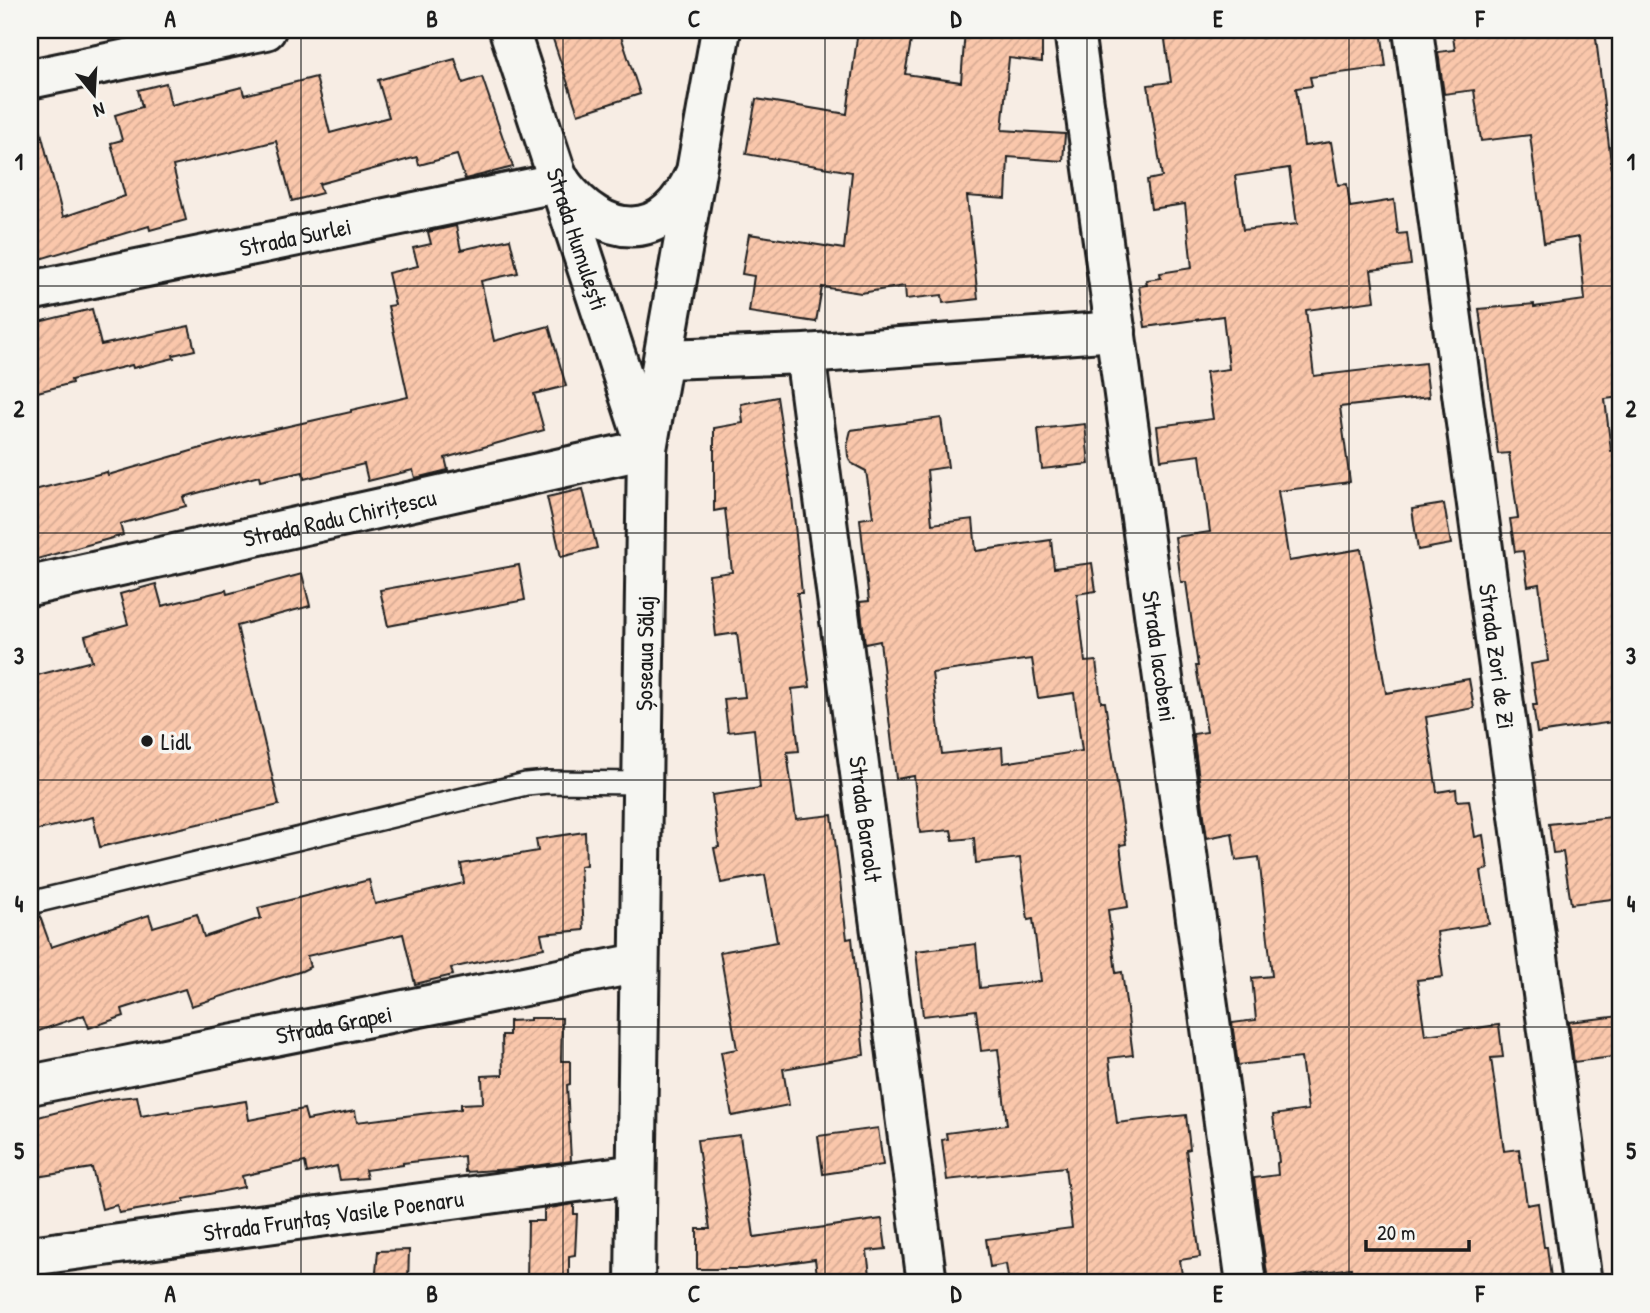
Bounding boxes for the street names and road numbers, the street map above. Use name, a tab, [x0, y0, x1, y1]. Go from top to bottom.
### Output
street label: Strada Humulești	[539, 164, 616, 314]
street label: Strada Surlei	[237, 209, 354, 264]
street label: Strada Radu Chirițescu	[240, 480, 439, 554]
street label: Strada Zori de Zi	[1472, 582, 1523, 731]
street label: Strada Iacobeni	[1135, 589, 1185, 724]
street label: Șoseaua Sălaj	[627, 595, 661, 711]
street label: Strada Baraolt	[842, 754, 890, 885]
street label: Strada Grapei	[273, 997, 395, 1051]
street label: Strada Fruntaș Vasile Poenaru	[201, 1181, 466, 1248]

